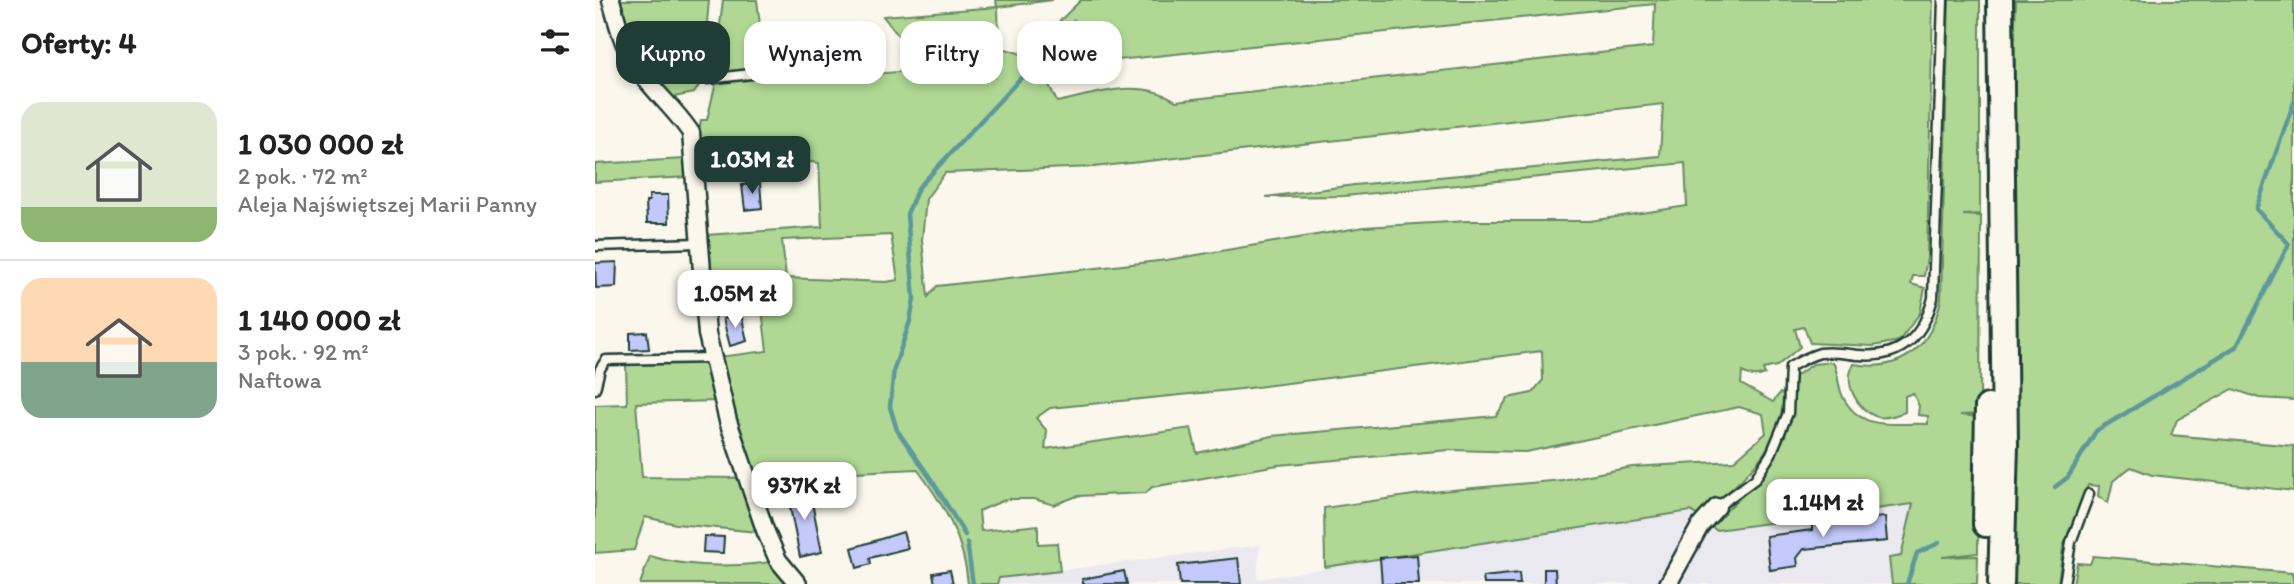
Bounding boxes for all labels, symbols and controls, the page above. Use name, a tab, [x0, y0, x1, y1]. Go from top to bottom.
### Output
chip: Kupno	[616, 21, 730, 84]
chip: Wynajem	[744, 21, 886, 84]
chip: Filtry	[900, 21, 1003, 84]
chip: Nowe	[1017, 21, 1122, 84]
icon: filters	[536, 23, 574, 61]
text: Oferty: 4	[21, 24, 137, 61]
text: 1 030 000 zł	[238, 125, 403, 162]
icon: home	[77, 130, 161, 214]
pin: 1.03M zł	[680, 136, 824, 196]
text: 1.03M zł	[710, 145, 794, 173]
text: 2 pok. · 72 m²	[238, 162, 368, 190]
text: Aleja Najświętszej Marii Panny	[238, 190, 537, 218]
pin: 1.05M zł	[663, 270, 807, 330]
text: 1.05M zł	[693, 279, 777, 307]
text: 1 140 000 zł	[238, 301, 401, 338]
icon: home	[77, 306, 161, 390]
text: 3 pok. · 92 m²	[238, 338, 369, 366]
text: Naftowa	[238, 366, 322, 394]
pin: 937K zł	[739, 462, 869, 522]
text: 937K zł	[767, 471, 841, 499]
pin: 1.14M zł	[1751, 480, 1895, 539]
text: 1.14M zł	[1782, 488, 1864, 516]

